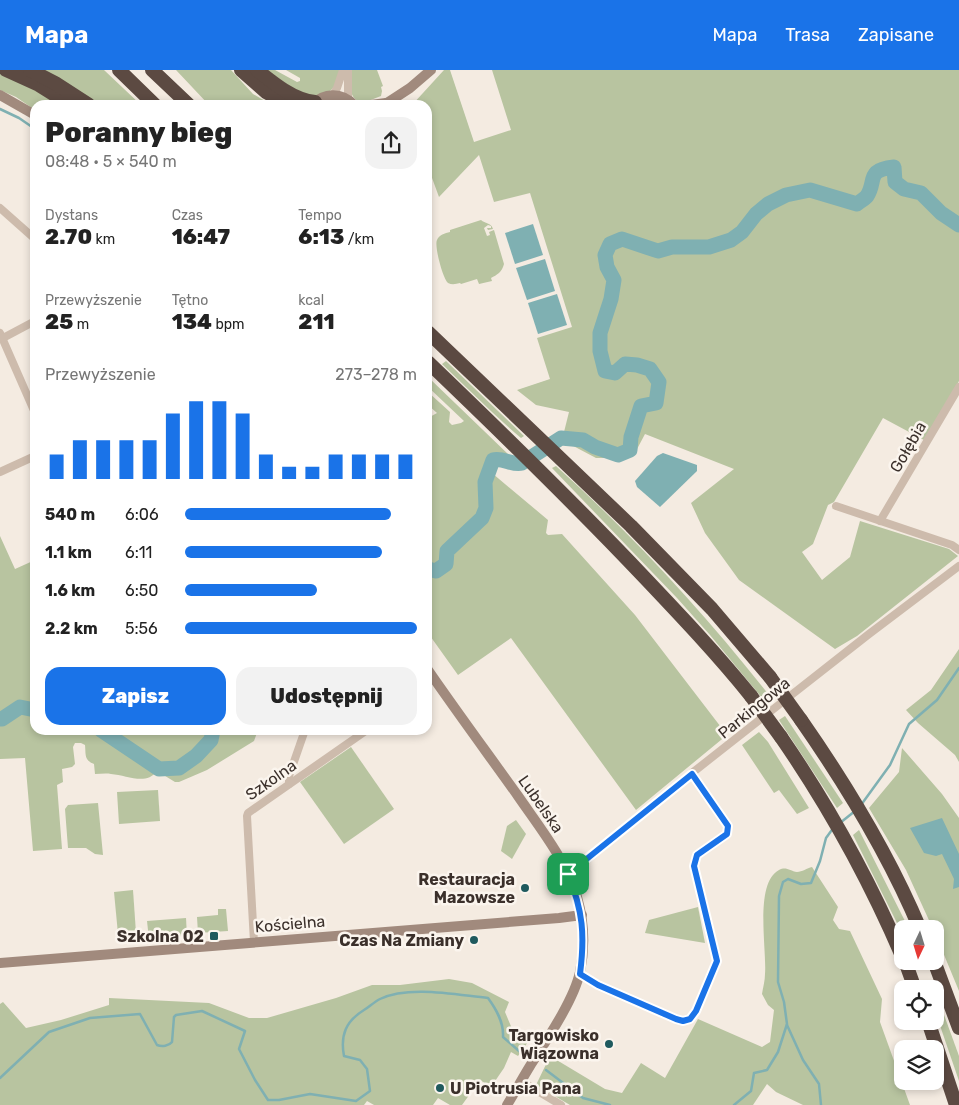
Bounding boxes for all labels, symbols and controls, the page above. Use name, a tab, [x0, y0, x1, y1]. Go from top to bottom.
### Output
text: Mapa	[25, 21, 88, 49]
text: Mapa	[712, 24, 757, 46]
text: Trasa	[785, 24, 830, 46]
text: Zapisane	[858, 24, 934, 46]
text: Poranny bieg	[45, 116, 232, 149]
button: share	[365, 117, 417, 169]
text: 08:48 · 5 × 540 m	[45, 152, 177, 171]
text: Dystans	[45, 207, 98, 224]
text: Czas	[172, 207, 203, 224]
text: Tempo	[298, 207, 342, 224]
text: 2.70	[45, 224, 92, 249]
text: 16:47	[172, 224, 230, 249]
text: 6:13	[298, 224, 344, 249]
text: km	[92, 231, 115, 248]
text: /km	[344, 231, 374, 248]
text: Przewyższenie	[45, 292, 142, 309]
text: Tętno	[172, 292, 208, 309]
text: kcal	[298, 292, 324, 309]
text: 25	[45, 309, 73, 334]
text: 134	[172, 309, 212, 334]
text: 211	[298, 309, 335, 334]
text: m	[73, 316, 89, 333]
text: bpm	[212, 316, 245, 333]
text: Przewyższenie	[45, 365, 156, 384]
text: 273–278 m	[335, 365, 417, 384]
street label: Gołębia	[886, 418, 931, 476]
text: 540 m	[45, 505, 95, 524]
text: 6:06	[125, 505, 159, 524]
text: 1.1 km	[45, 543, 92, 562]
text: 6:11	[125, 543, 152, 562]
text: 1.6 km	[45, 581, 95, 600]
text: 6:50	[125, 581, 158, 600]
text: 2.2 km	[45, 619, 98, 638]
text: 5:56	[125, 619, 158, 638]
button: Zapisz	[45, 667, 226, 725]
button: Udostępnij	[236, 667, 417, 725]
street label: Parkingowa	[714, 673, 794, 743]
street label: Szkolna	[242, 756, 300, 804]
street label: Lubelska	[514, 772, 568, 836]
pin	[547, 853, 589, 895]
icon: arrive	[554, 860, 582, 888]
place label: Restauracja Mazowsze	[418, 870, 515, 907]
marker: Restauracja Mazowsze	[519, 882, 531, 894]
street label: Kościelna	[254, 911, 326, 937]
north arrow	[894, 920, 944, 970]
map controls	[894, 920, 944, 1090]
place label: Szkolna 02	[117, 927, 204, 946]
marker: Szkolna 02	[208, 930, 220, 942]
place label: Czas Na Zmiany	[339, 931, 464, 950]
marker: Czas Na Zmiany	[468, 934, 480, 946]
button: locate	[894, 980, 944, 1030]
place label: Targowisko Wiązowna	[508, 1026, 599, 1063]
marker: Targowisko Wiązowna	[603, 1038, 615, 1050]
button: layers	[894, 1040, 944, 1090]
place label: U Piotrusia Pana	[450, 1079, 581, 1098]
marker: U Piotrusia Pana	[434, 1082, 446, 1094]

